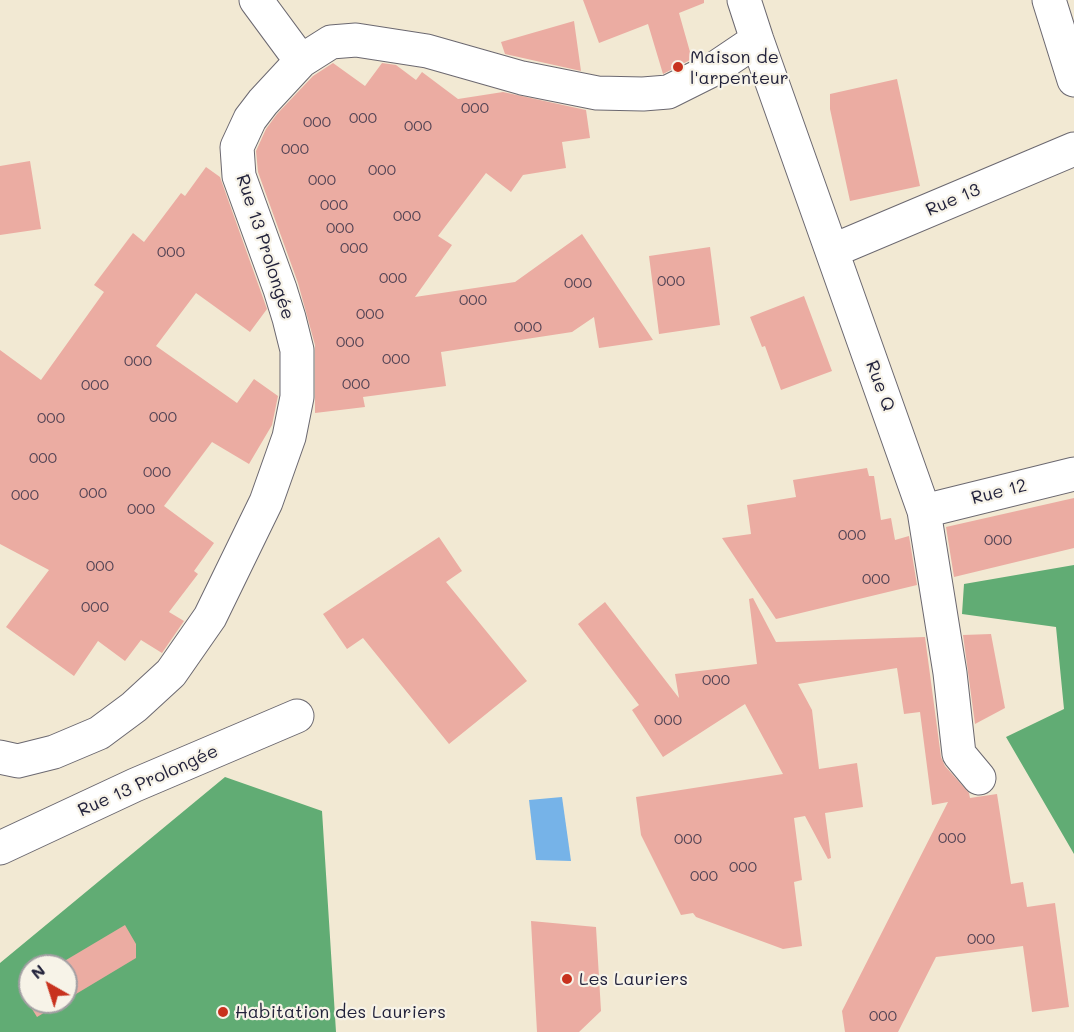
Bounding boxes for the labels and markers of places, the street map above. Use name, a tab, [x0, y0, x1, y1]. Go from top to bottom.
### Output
place label: Maison de l'arpenteur	[690, 46, 789, 88]
marker: Maison de l'arpenteur	[671, 60, 685, 74]
place label: Les Lauriers	[579, 968, 688, 990]
marker: Les Lauriers	[560, 972, 574, 986]
place label: Habitation des Lauriers	[235, 1001, 446, 1023]
marker: Habitation des Lauriers	[216, 1005, 230, 1019]

